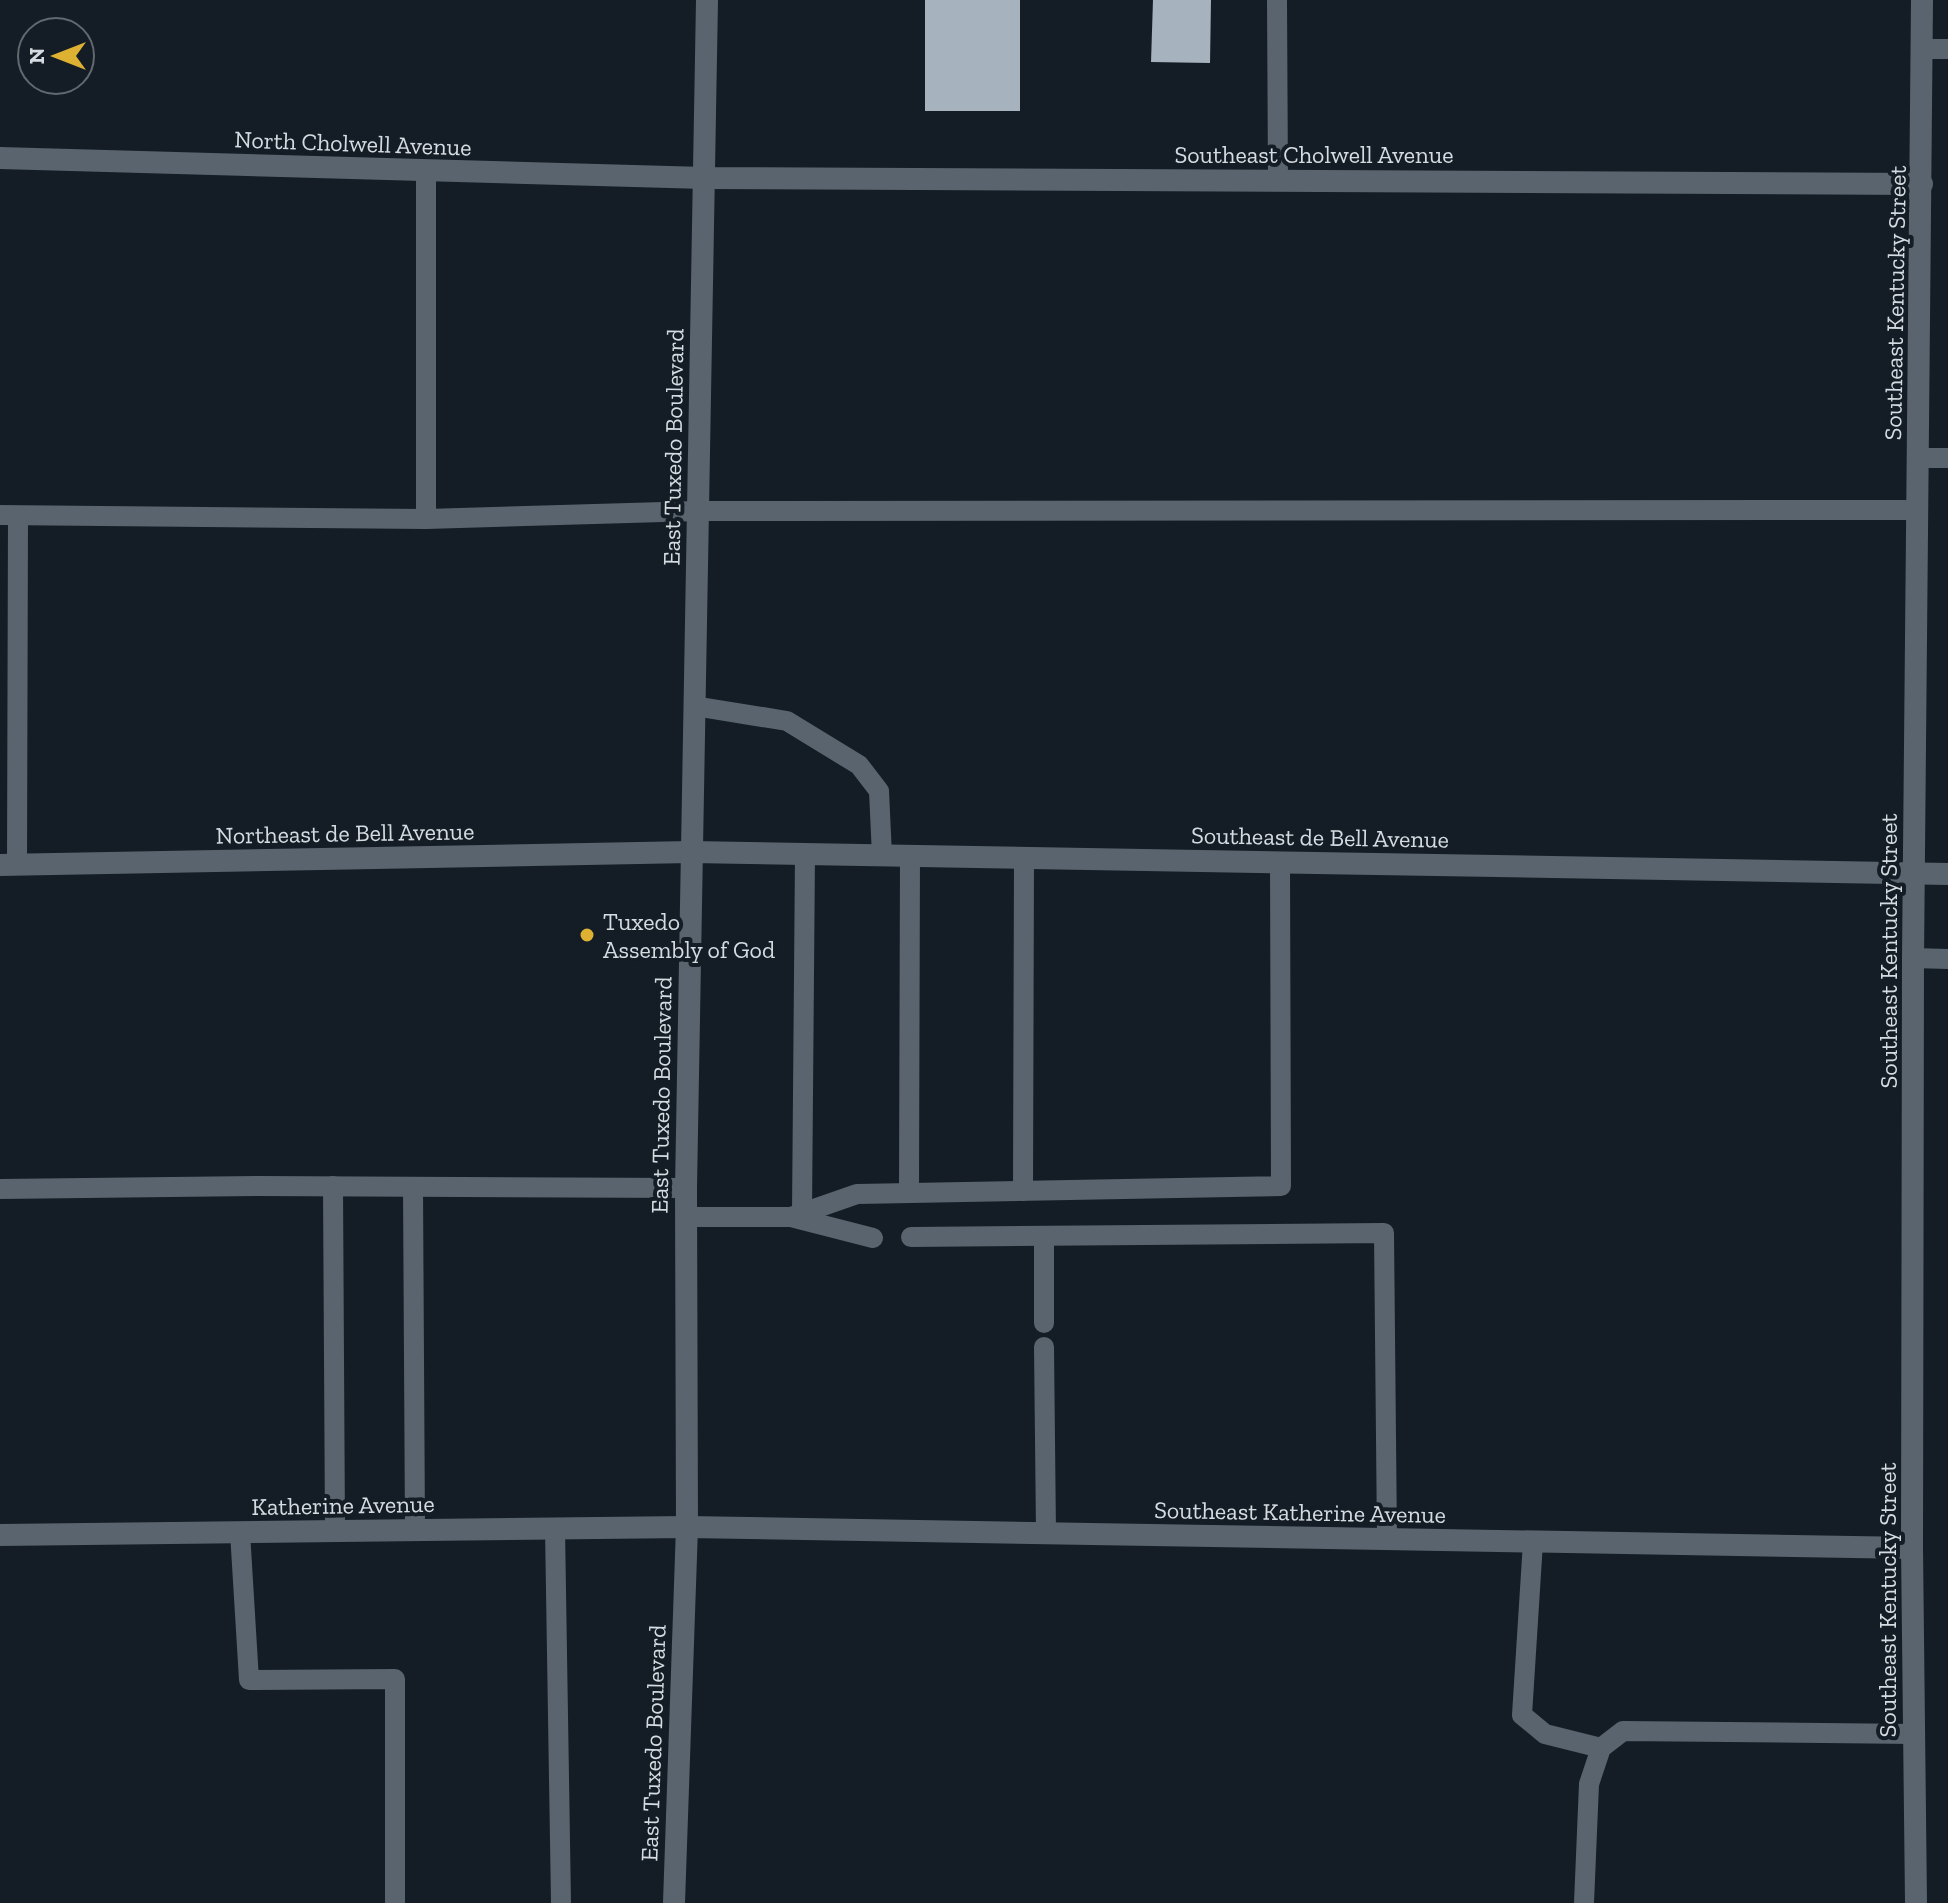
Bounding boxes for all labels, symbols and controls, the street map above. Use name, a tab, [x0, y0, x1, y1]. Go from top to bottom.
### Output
north arrow	[16, 16, 96, 96]
text: N	[23, 47, 50, 64]
street label: North Cholwell Avenue	[234, 124, 472, 162]
street label: Southeast Cholwell Avenue	[1175, 140, 1453, 169]
street label: Southeast Kentucky Street	[1878, 165, 1912, 441]
street label: East Tuxedo Boulevard	[656, 328, 690, 566]
street label: Southeast Kentucky Street	[1874, 813, 1903, 1088]
street label: Northeast de Bell Avenue	[215, 816, 475, 850]
street label: Southeast de Bell Avenue	[1191, 820, 1449, 854]
place label: Tuxedo Assembly of God	[603, 907, 775, 964]
marker: Tuxedo Assembly of God	[578, 926, 596, 944]
street label: East Tuxedo Boulevard	[644, 976, 678, 1214]
street label: Southeast Kentucky Street	[1873, 1462, 1902, 1737]
street label: Katherine Avenue	[251, 1489, 435, 1521]
street label: Southeast Katherine Avenue	[1154, 1495, 1446, 1529]
street label: East Tuxedo Boulevard	[634, 1624, 672, 1862]

